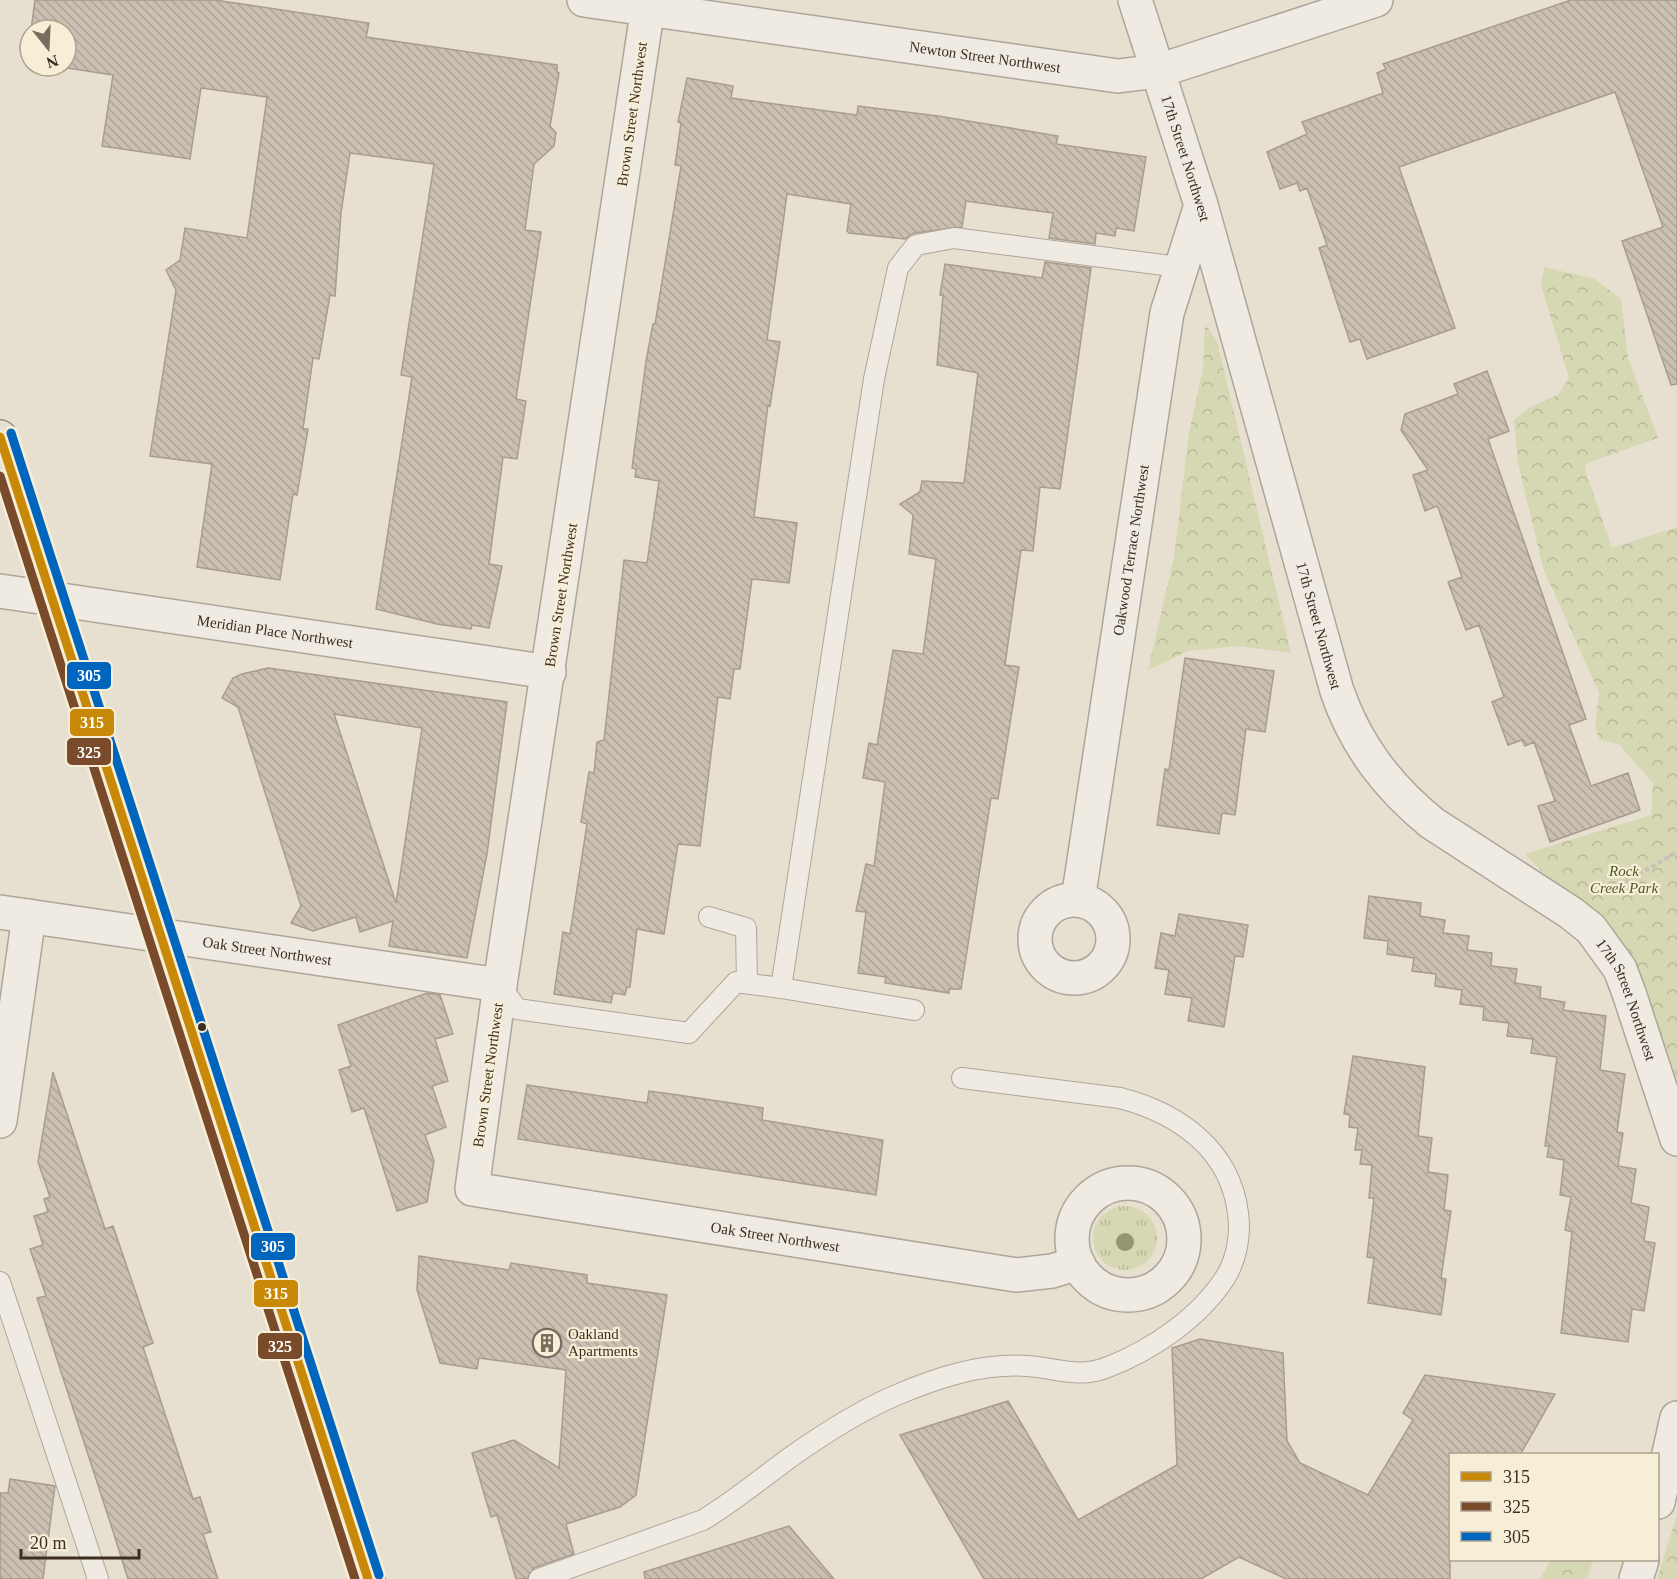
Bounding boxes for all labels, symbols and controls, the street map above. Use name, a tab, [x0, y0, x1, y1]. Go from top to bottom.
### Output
north arrow	[18, 18, 78, 78]
street label: Newton Street Northwest	[908, 38, 1062, 76]
street label: Brown Street Northwest	[614, 40, 650, 187]
text: N	[44, 52, 61, 72]
street label: 17th Street Northwest	[1158, 93, 1213, 224]
street label: Oakwood Terrace Northwest	[1110, 462, 1152, 637]
street label: Brown Street Northwest	[542, 521, 580, 668]
street label: 17th Street Northwest	[1293, 560, 1344, 692]
street label: Meridian Place Northwest	[196, 612, 355, 651]
line badge: 305	[66, 661, 112, 690]
text: 305	[77, 667, 101, 684]
line badge: 315	[69, 708, 115, 737]
text: 315	[80, 714, 104, 731]
line badge: 325	[66, 737, 112, 766]
text: 325	[77, 744, 101, 761]
park label: Rock Creek Park	[1590, 863, 1658, 896]
street label: Oak Street Northwest	[202, 934, 334, 968]
street label: 17th Street Northwest	[1593, 936, 1659, 1064]
street label: Brown Street Northwest	[470, 1001, 506, 1148]
unlabelled marker	[196, 1021, 208, 1033]
street label: Oak Street Northwest	[710, 1219, 841, 1255]
line badge: 305	[250, 1232, 296, 1261]
text: 305	[261, 1238, 285, 1255]
line badge: 315	[253, 1279, 299, 1308]
text: 315	[264, 1285, 288, 1302]
place label: Oakland Apartments	[568, 1326, 638, 1359]
building icon: Oakland Apartments	[531, 1327, 563, 1359]
line badge: 325	[257, 1332, 303, 1360]
text: 325	[268, 1338, 292, 1355]
legend	[1449, 1453, 1659, 1561]
text: 315	[1503, 1467, 1530, 1487]
text: 325	[1503, 1497, 1530, 1517]
scale bar	[21, 1522, 140, 1560]
text: 305	[1503, 1527, 1530, 1547]
text: 20 m	[30, 1533, 67, 1553]

